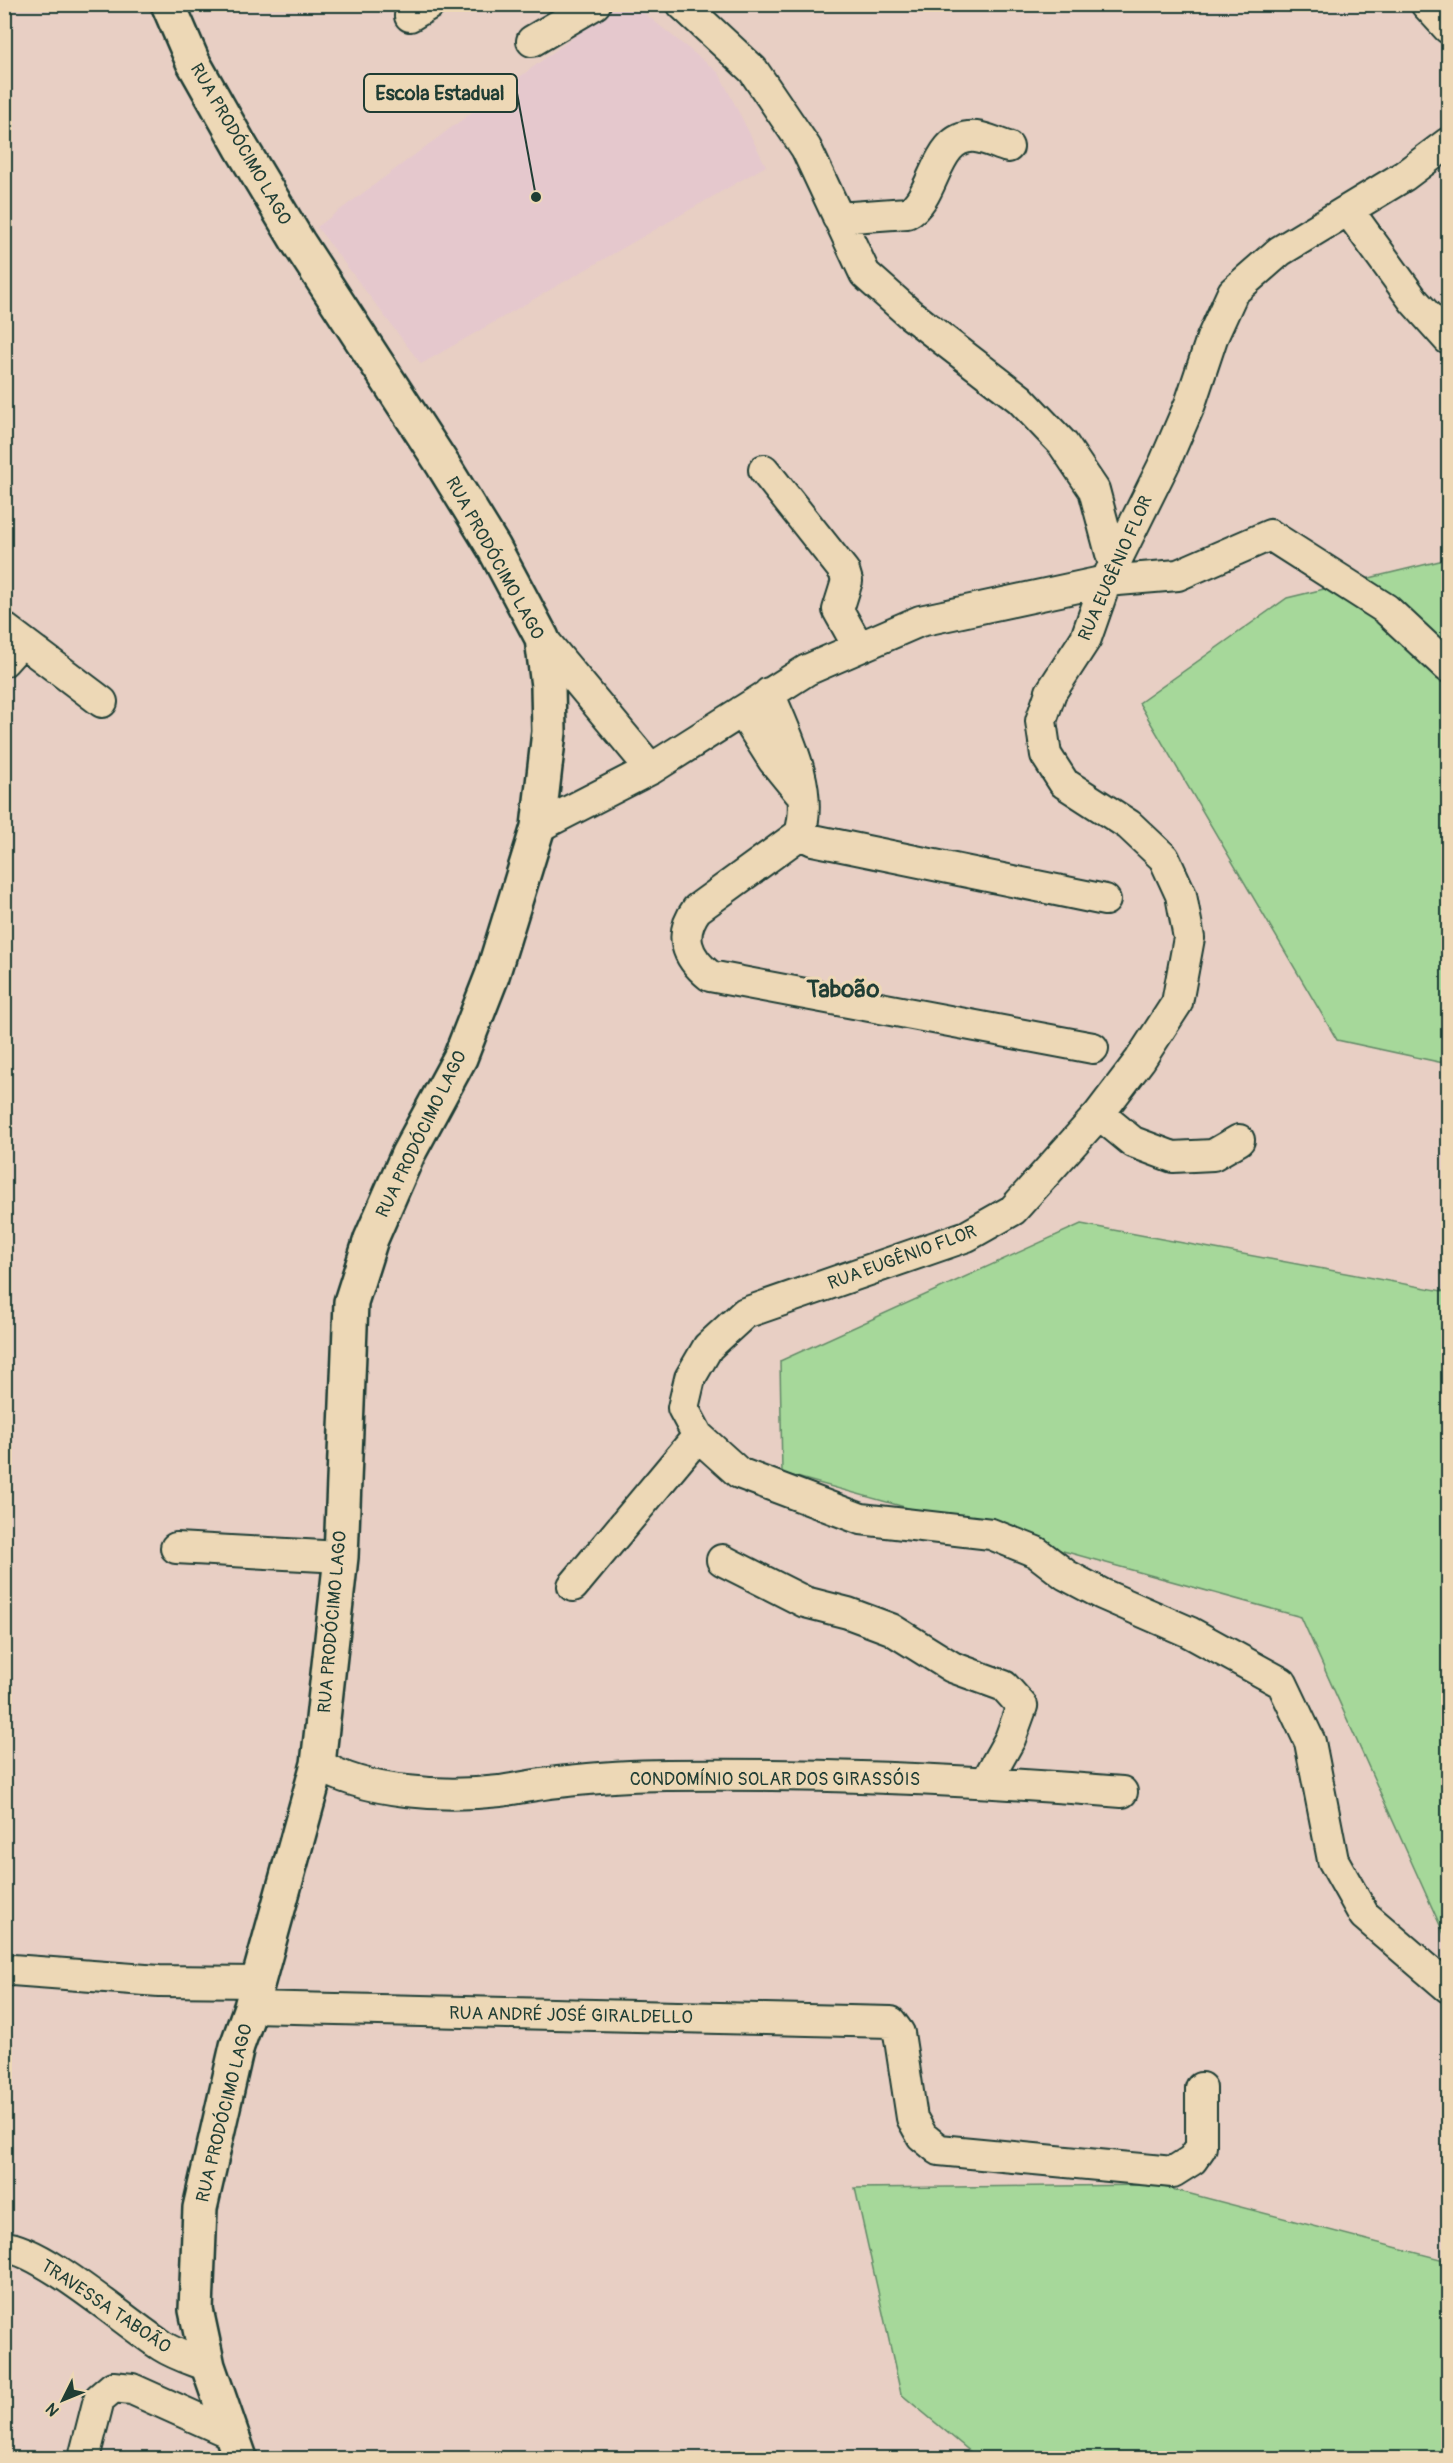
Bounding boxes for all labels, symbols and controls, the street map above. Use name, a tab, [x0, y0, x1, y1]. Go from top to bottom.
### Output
street label: RUA PRODÓCIMO LAGO	[185, 59, 297, 229]
callout: Escola Estadual	[364, 74, 517, 112]
text: Escola Estadual	[375, 81, 505, 106]
street label: RUA PRODÓCIMO LAGO	[440, 472, 550, 644]
street label: RUA EUGÊNIO FLOR	[1073, 492, 1158, 644]
district label: Taboão	[806, 975, 880, 1004]
street label: RUA PRODÓCIMO LAGO	[370, 1047, 472, 1221]
street label: RUA EUGÊNIO FLOR	[825, 1220, 980, 1295]
street label: RUA PRODÓCIMO LAGO	[312, 1530, 352, 1714]
street label: CONDOMÍNIO SOLAR DOS GIRASSÓIS	[630, 1767, 920, 1791]
street label: RUA ANDRÉ JOSÉ GIRALDELLO	[449, 2002, 693, 2029]
street label: RUA PRODÓCIMO LAGO	[190, 2021, 258, 2205]
street label: TRAVESSA TABOÃO	[36, 2254, 175, 2359]
north arrow	[33, 2370, 93, 2430]
text: N	[42, 2399, 64, 2420]

